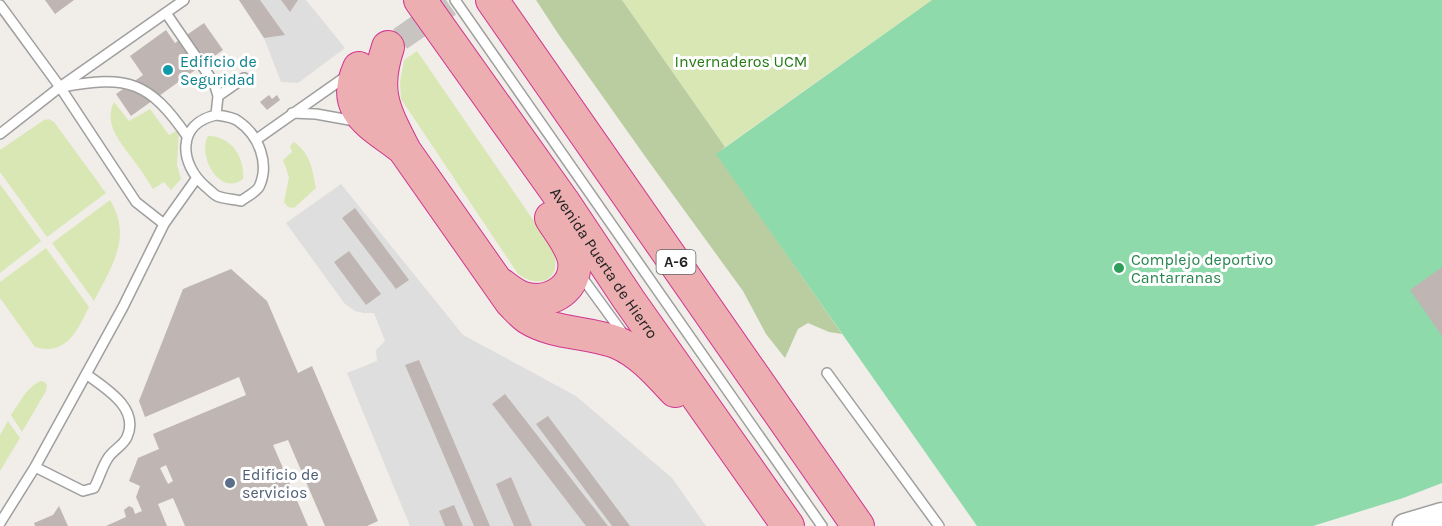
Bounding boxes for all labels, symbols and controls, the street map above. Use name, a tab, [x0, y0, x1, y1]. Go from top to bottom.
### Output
place label: Edificio de Seguridad	[180, 52, 257, 89]
park label: Invernaderos UCM	[675, 52, 807, 71]
marker: Edificio de Seguridad	[161, 63, 175, 77]
street label: Avenida Puerta de Hierro	[546, 184, 662, 342]
road number: A-6	[656, 250, 696, 274]
place label: Complejo deportivo Cantarranas	[1131, 250, 1273, 287]
marker: Complejo deportivo Cantarranas	[1112, 261, 1126, 275]
place label: Edificio de servicios	[242, 465, 319, 502]
marker: Edificio de servicios	[223, 476, 237, 490]

